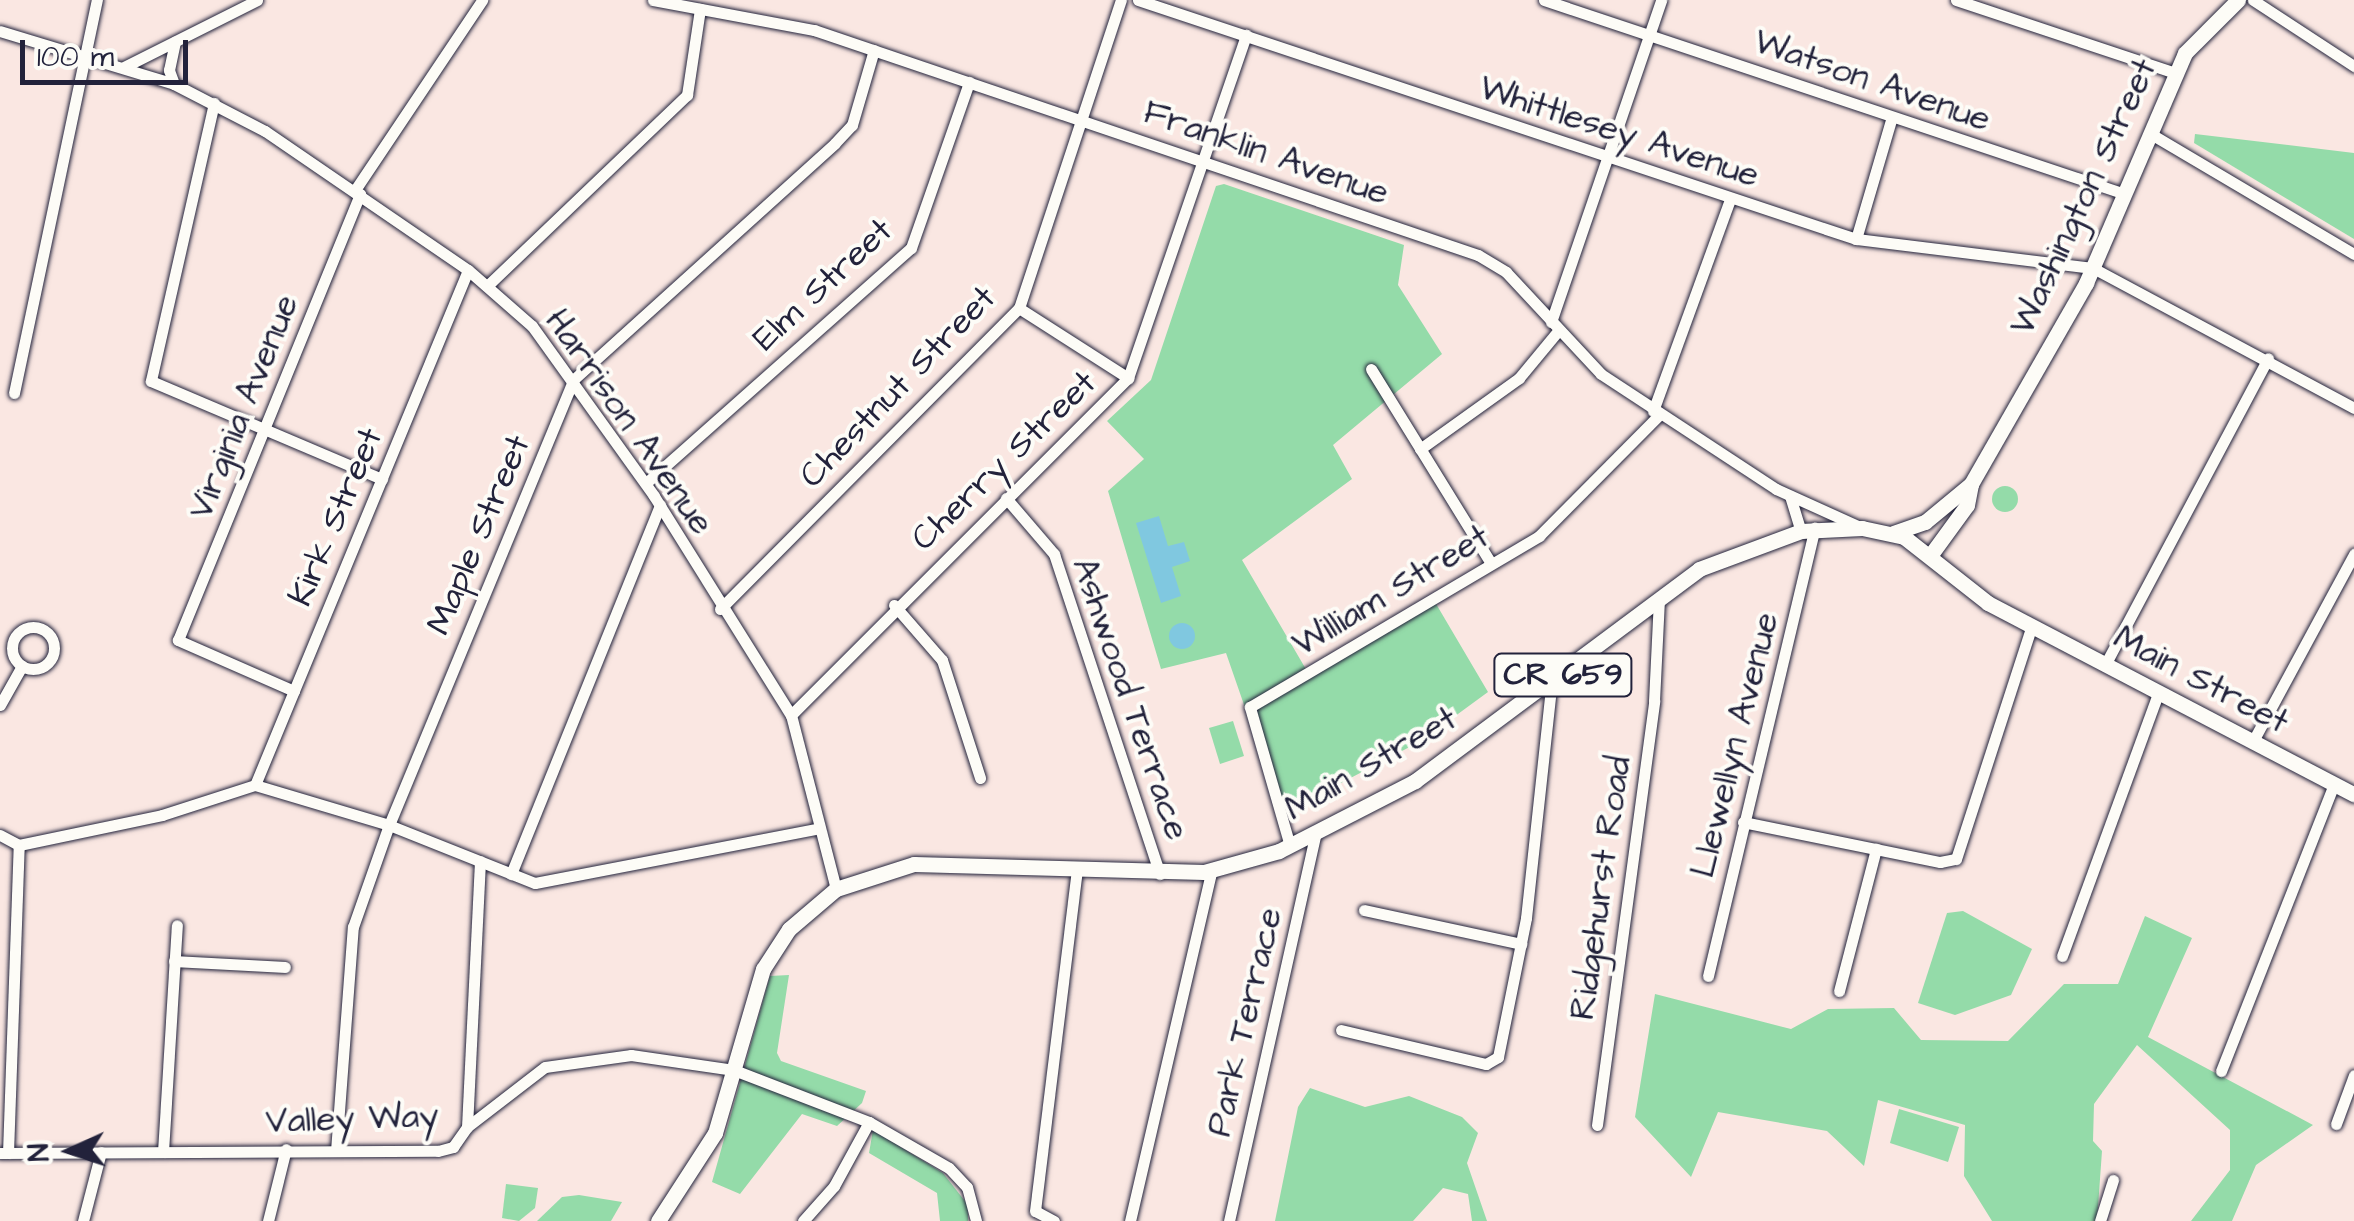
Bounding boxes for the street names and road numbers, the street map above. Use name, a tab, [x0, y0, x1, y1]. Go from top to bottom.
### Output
street label: Watson Avenue	[1748, 21, 1996, 141]
street label: Washington Street	[2002, 52, 2166, 342]
street label: Whittlesey Avenue	[1474, 67, 1764, 197]
street label: Franklin Avenue	[1138, 91, 1394, 215]
street label: Elm Street	[745, 210, 901, 360]
street label: Chestnut Street	[791, 277, 1005, 497]
street label: Virginia Avenue	[180, 289, 308, 525]
street label: Harrison Avenue	[536, 301, 722, 543]
street label: Cherry Street	[903, 362, 1105, 560]
street label: Kirk Street	[280, 422, 392, 612]
street label: Maple Street	[418, 429, 540, 641]
street label: William Street	[1285, 516, 1497, 666]
street label: Ashwood Terrace	[1062, 553, 1198, 845]
street label: Llewellyn Avenue	[1682, 608, 1788, 882]
street label: Main Street	[2107, 616, 2295, 744]
road number: CR 659	[1493, 648, 1633, 702]
street label: Main Street	[1278, 698, 1464, 830]
street label: Ridgehurst Road	[1562, 754, 1640, 1022]
street label: Park Terrace	[1198, 904, 1292, 1140]
street label: Valley Way	[265, 1095, 439, 1143]

